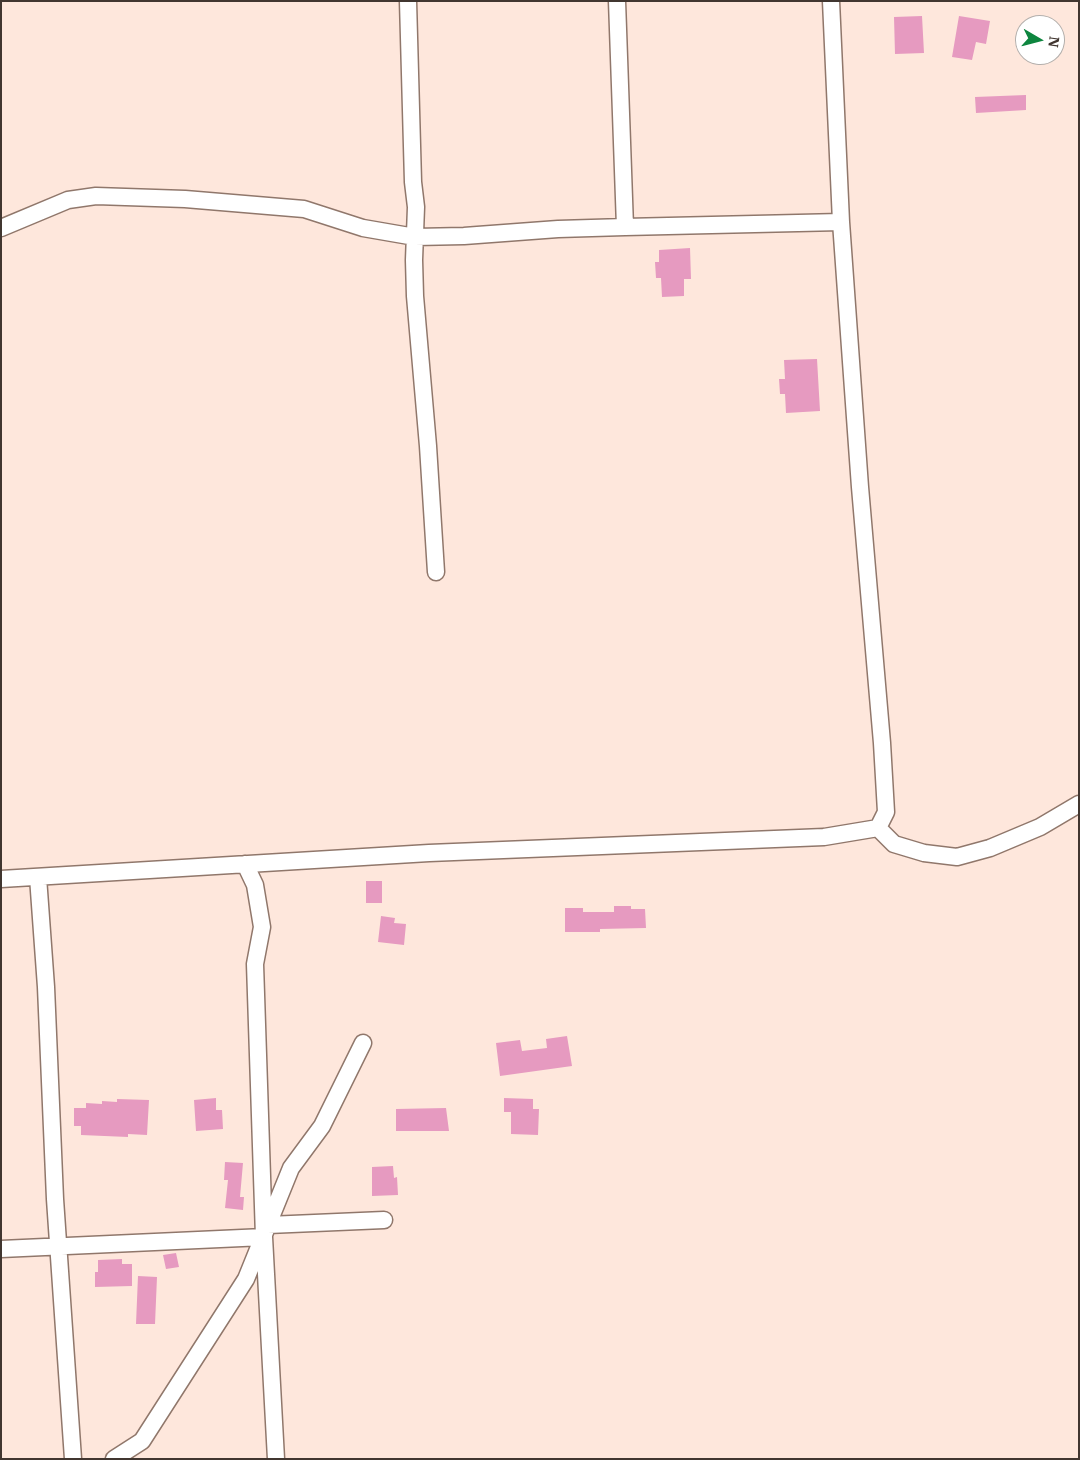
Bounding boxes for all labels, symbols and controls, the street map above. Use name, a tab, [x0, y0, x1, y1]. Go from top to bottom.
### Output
north arrow	[1015, 15, 1065, 65]
text: N	[1044, 35, 1064, 49]

